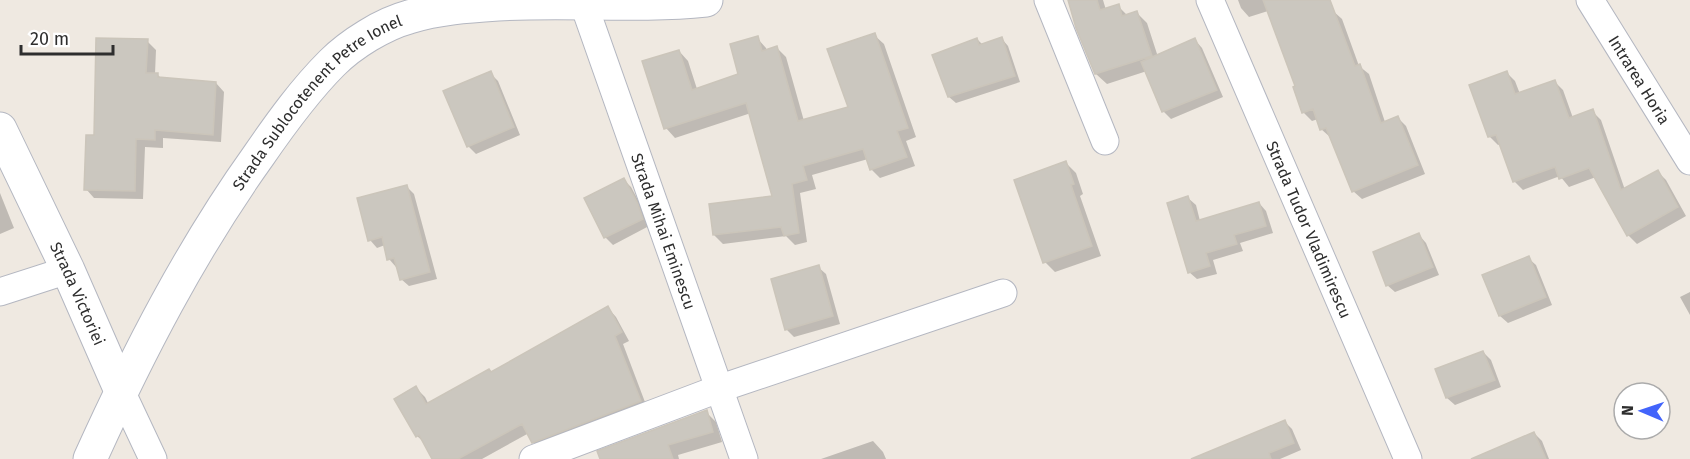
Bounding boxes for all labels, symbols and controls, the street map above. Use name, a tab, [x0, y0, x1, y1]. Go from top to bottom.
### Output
street label: Strada Sublocotenent Petre Ionel	[228, 10, 405, 194]
scale bar	[21, 18, 112, 56]
text: 20 m	[30, 28, 69, 50]
street label: Intrarea Horia	[1605, 32, 1674, 128]
street label: Strada Tudor Vladimirescu	[1262, 138, 1356, 321]
street label: Strada Mihai Eminescu	[627, 151, 700, 312]
street label: Strada Victoriei	[46, 239, 109, 348]
north arrow	[1612, 381, 1672, 441]
text: N	[1618, 405, 1637, 416]

